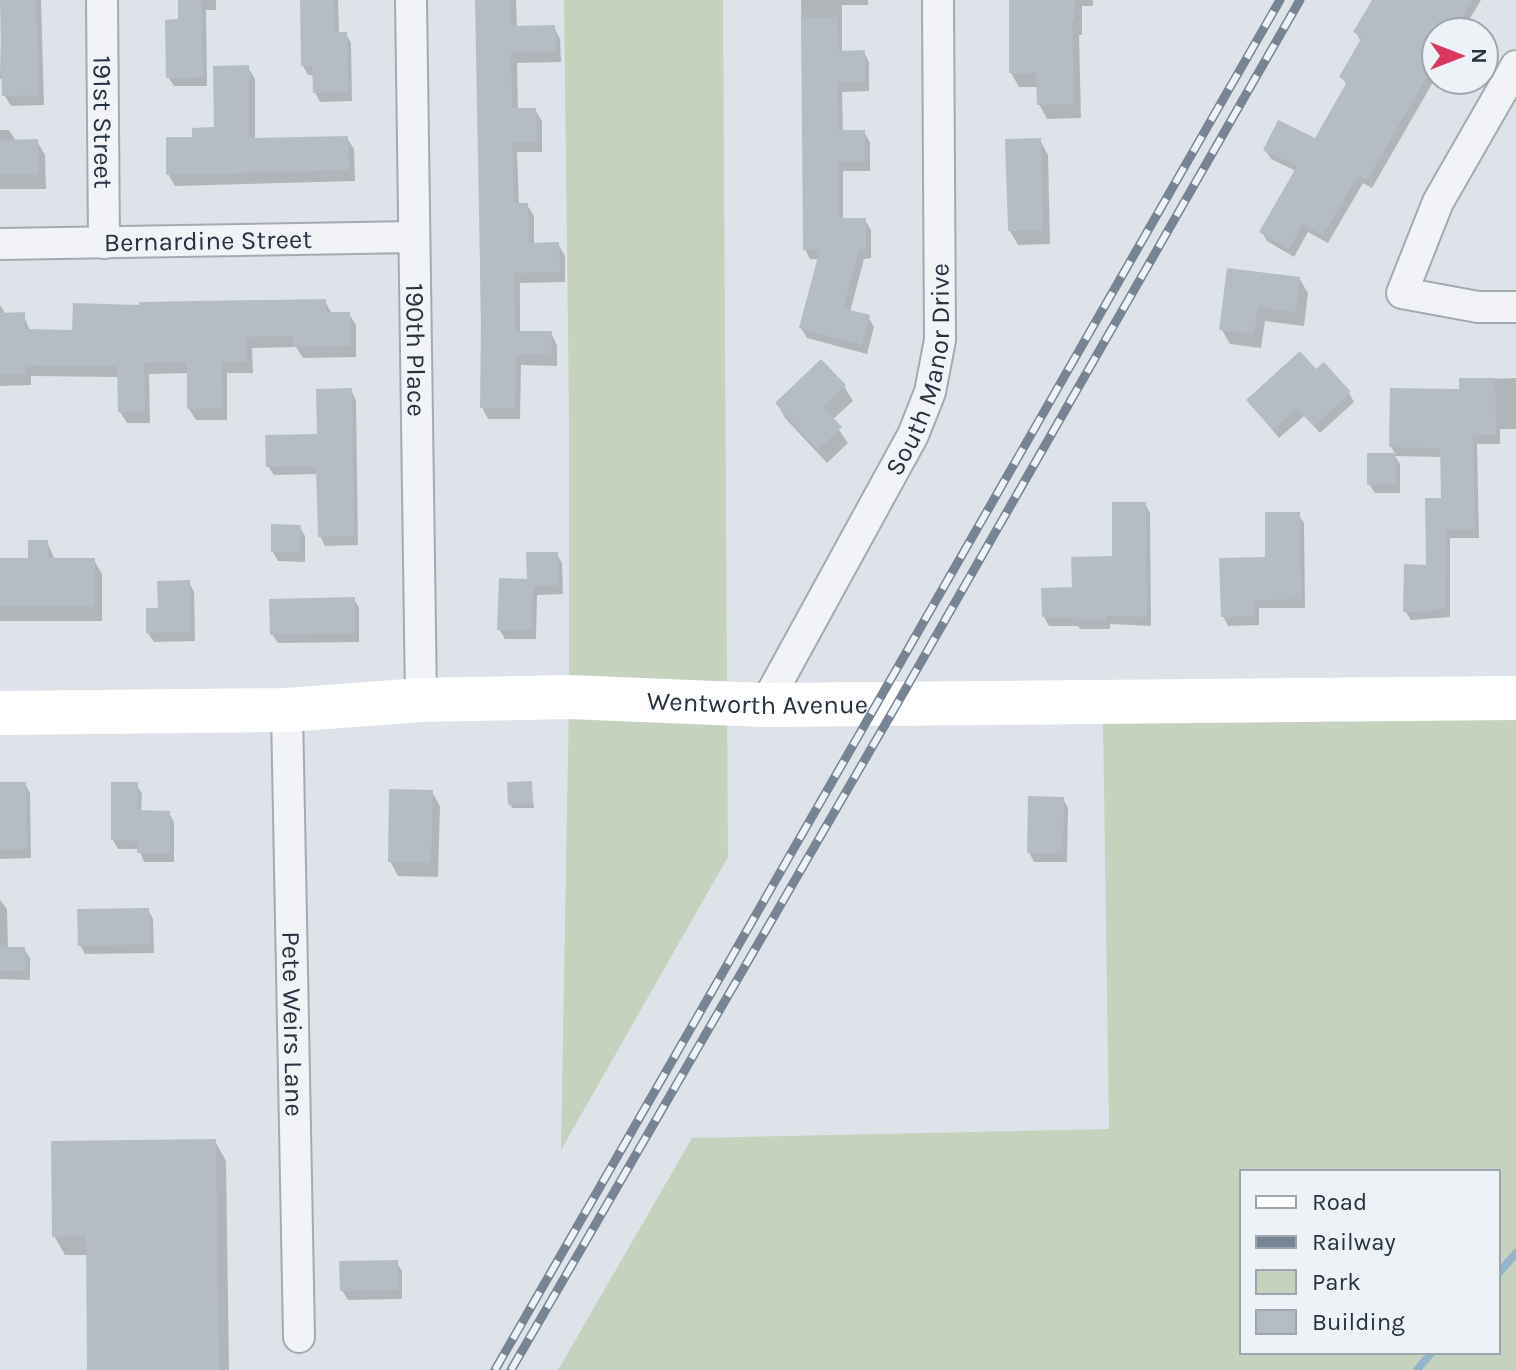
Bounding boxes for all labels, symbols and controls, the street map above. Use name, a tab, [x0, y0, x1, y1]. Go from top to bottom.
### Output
north arrow	[1420, 16, 1500, 96]
text: N	[1466, 48, 1492, 64]
street label: 191st Street	[87, 55, 119, 189]
street label: Bernardine Street	[104, 223, 313, 258]
street label: South Manor Drive	[878, 263, 955, 481]
street label: 190th Place	[400, 283, 432, 417]
street label: Wentworth Avenue	[646, 685, 868, 721]
street label: Pete Weirs Lane	[276, 931, 310, 1117]
legend	[1240, 1170, 1500, 1354]
text: Road	[1312, 1188, 1367, 1216]
text: Railway	[1312, 1228, 1396, 1256]
text: Park	[1312, 1268, 1361, 1296]
text: Building	[1312, 1308, 1405, 1336]

